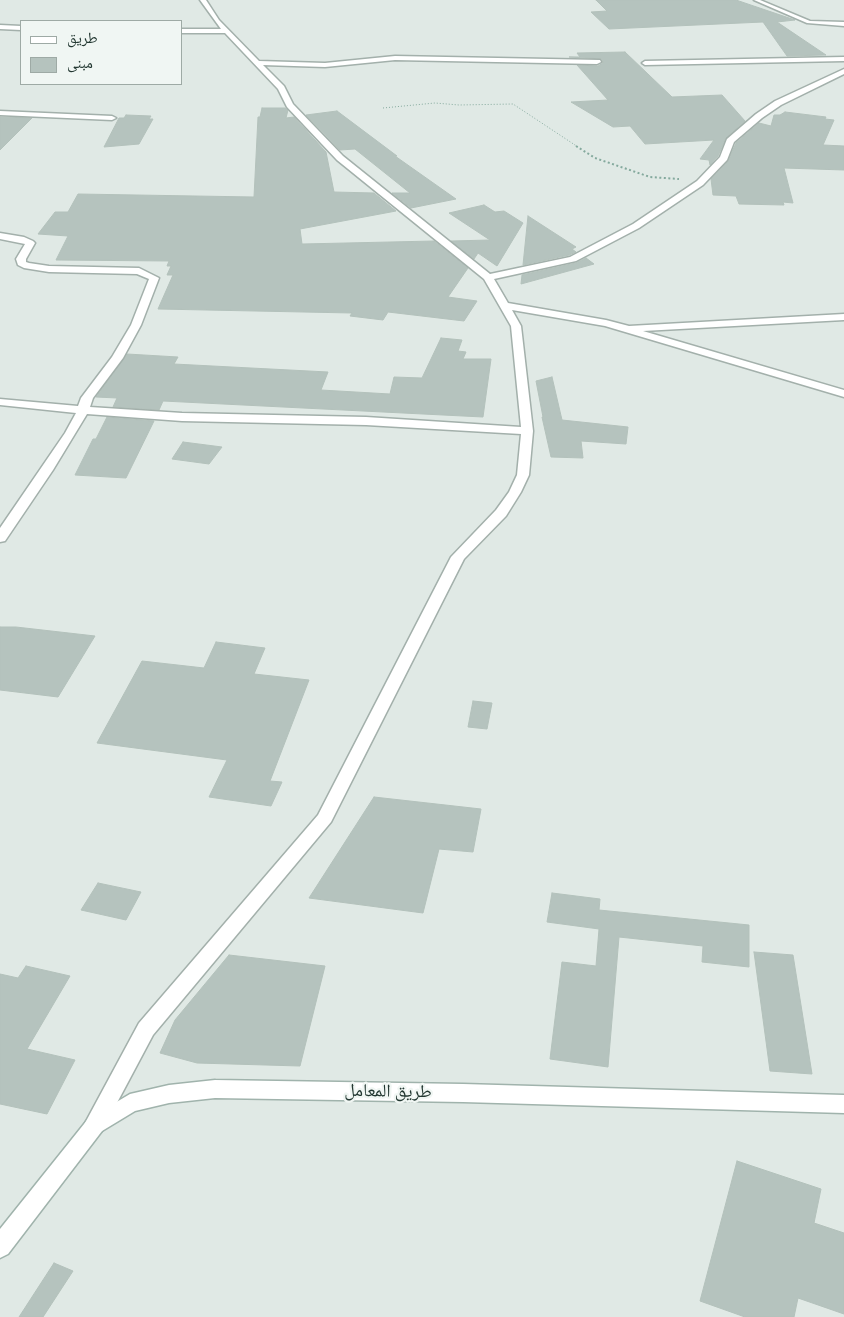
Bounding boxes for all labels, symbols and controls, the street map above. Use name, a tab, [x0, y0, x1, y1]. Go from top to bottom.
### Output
legend	[20, 20, 182, 85]
text: طريق	[67, 29, 98, 47]
text: مبنى	[67, 54, 93, 72]
street label: طريق المعامل	[344, 1080, 432, 1104]

